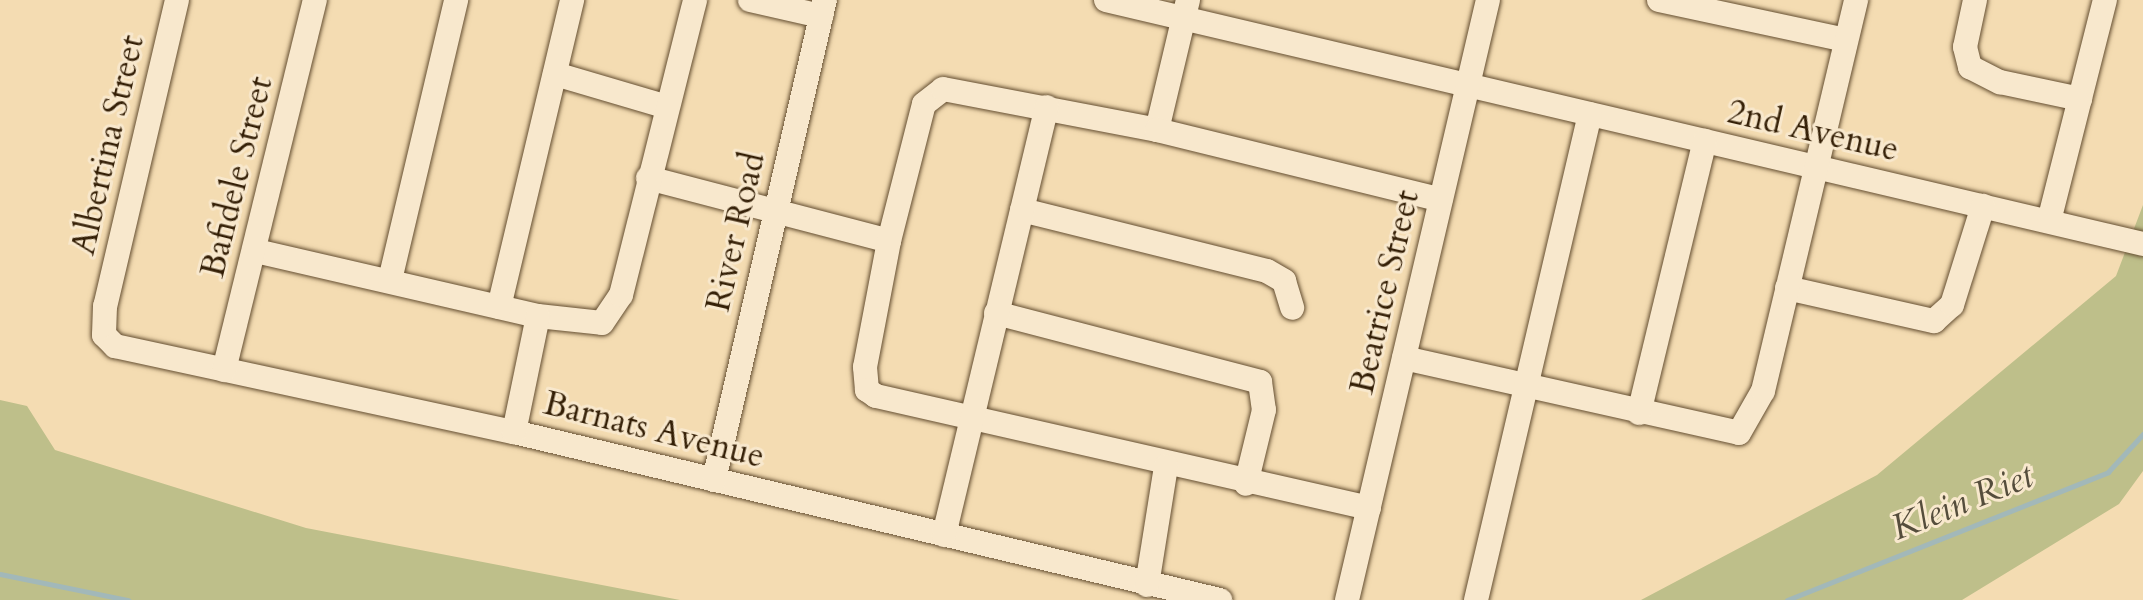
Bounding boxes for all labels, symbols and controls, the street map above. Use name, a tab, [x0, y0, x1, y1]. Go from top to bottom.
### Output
street label: Albertina Street	[63, 31, 153, 259]
street label: Bafidele Street	[192, 72, 282, 282]
street label: 2nd Avenue	[1724, 92, 1902, 170]
street label: River Road	[698, 148, 774, 316]
street label: Beatrice Street	[1342, 186, 1428, 398]
street label: Barnats Avenue	[540, 383, 768, 477]
water label: Klein Riet	[1885, 454, 2039, 550]

